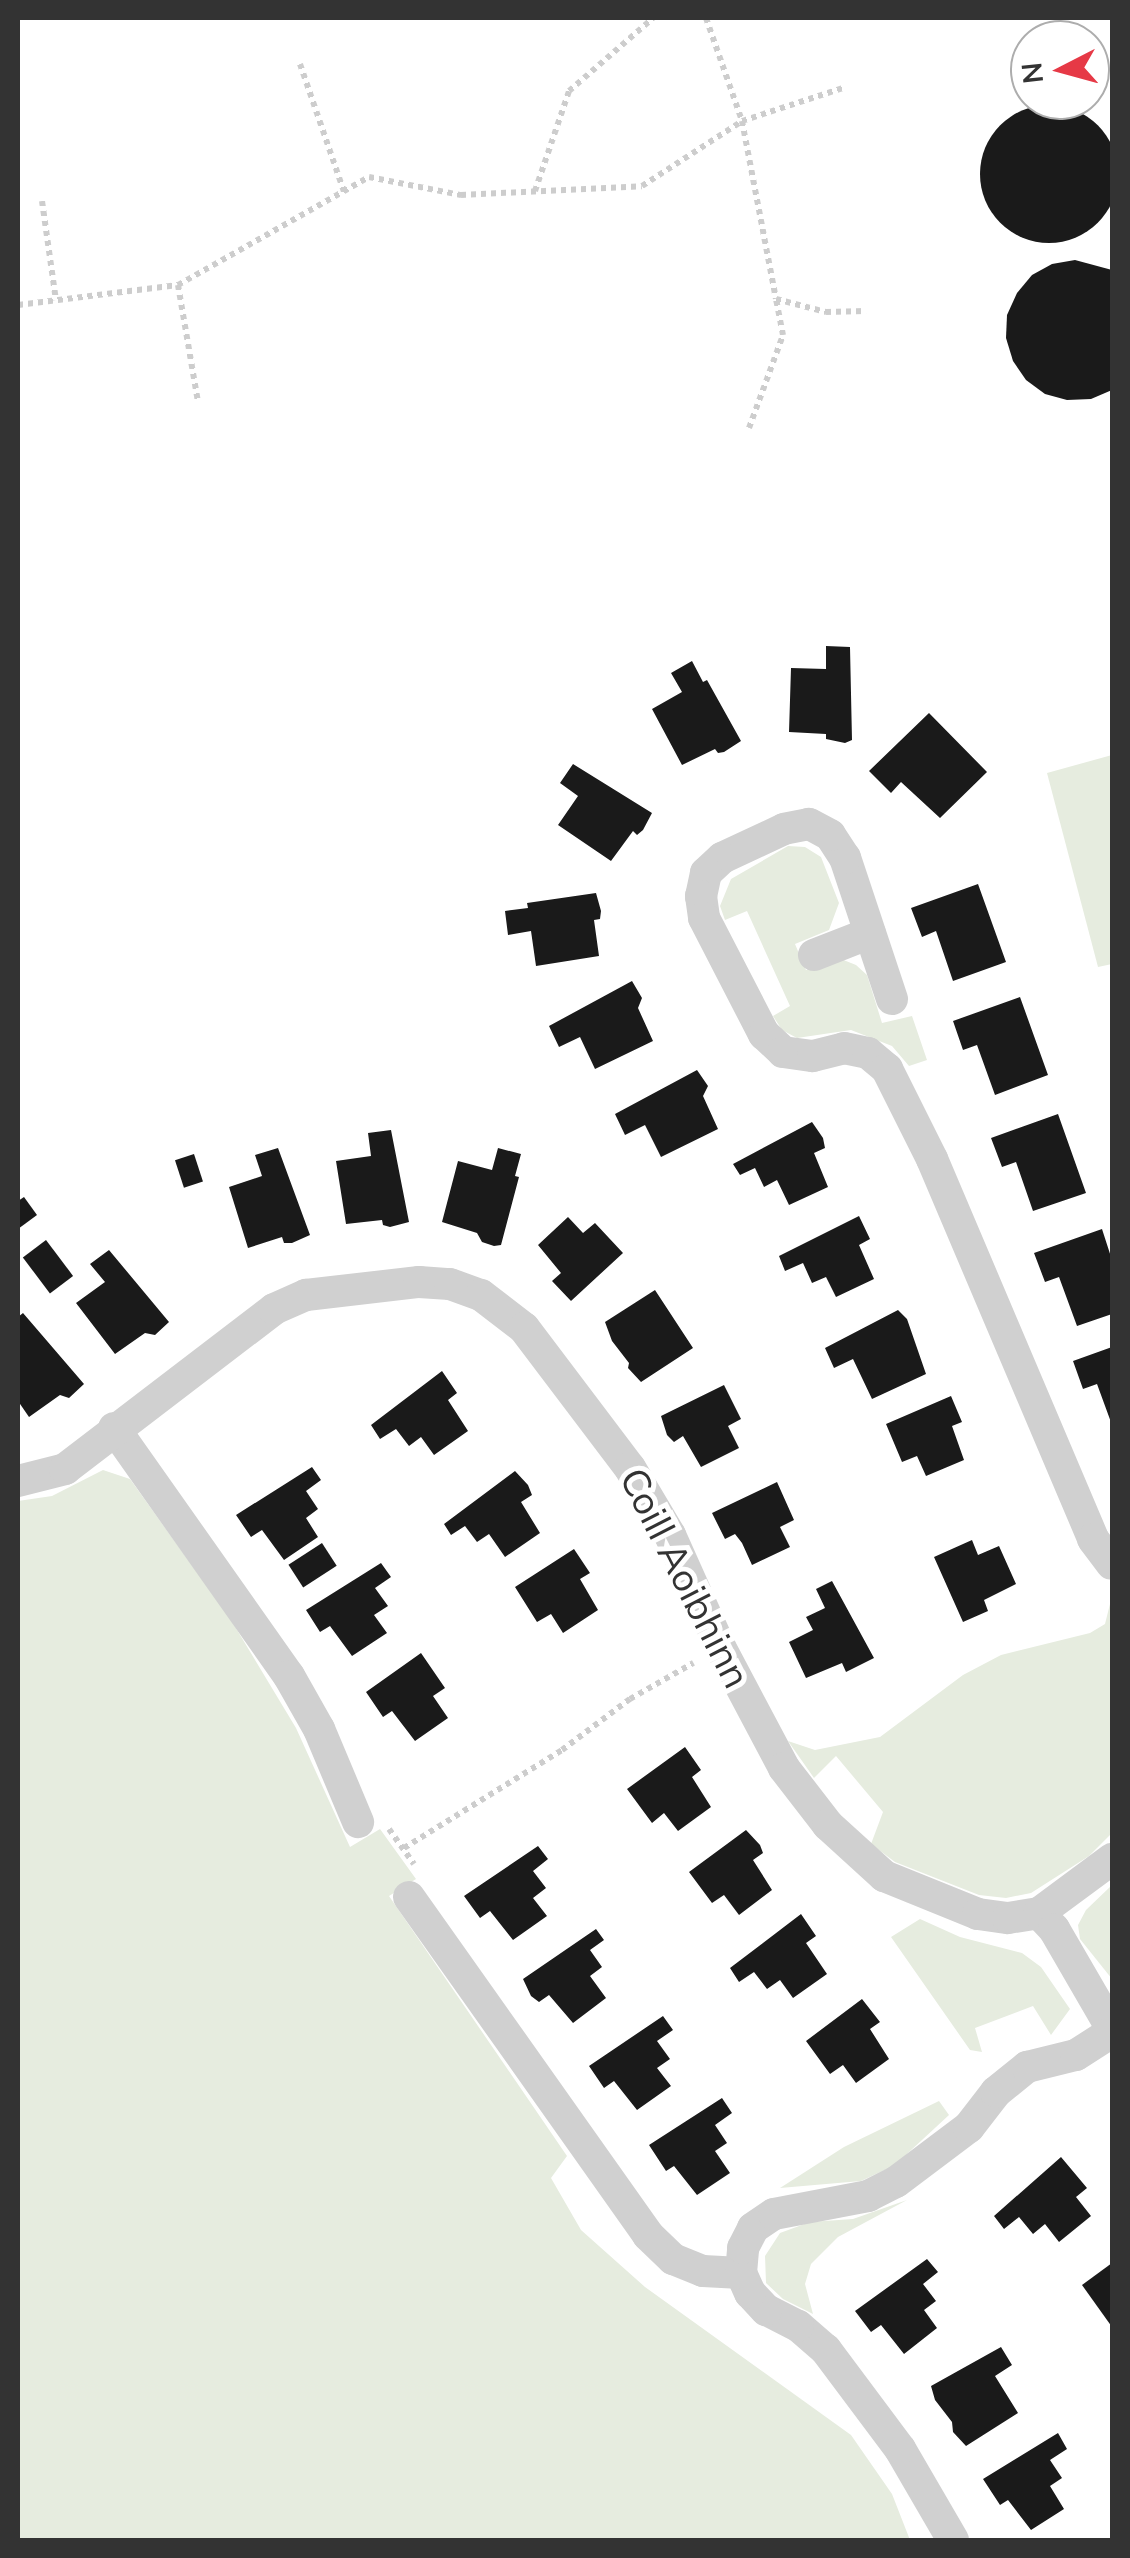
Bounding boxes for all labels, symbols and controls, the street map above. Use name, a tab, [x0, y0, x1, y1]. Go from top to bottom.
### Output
north arrow	[1010, 20, 1110, 120]
text: N	[1013, 61, 1050, 85]
street label: Coill Aoibhinn	[610, 1460, 760, 1696]

